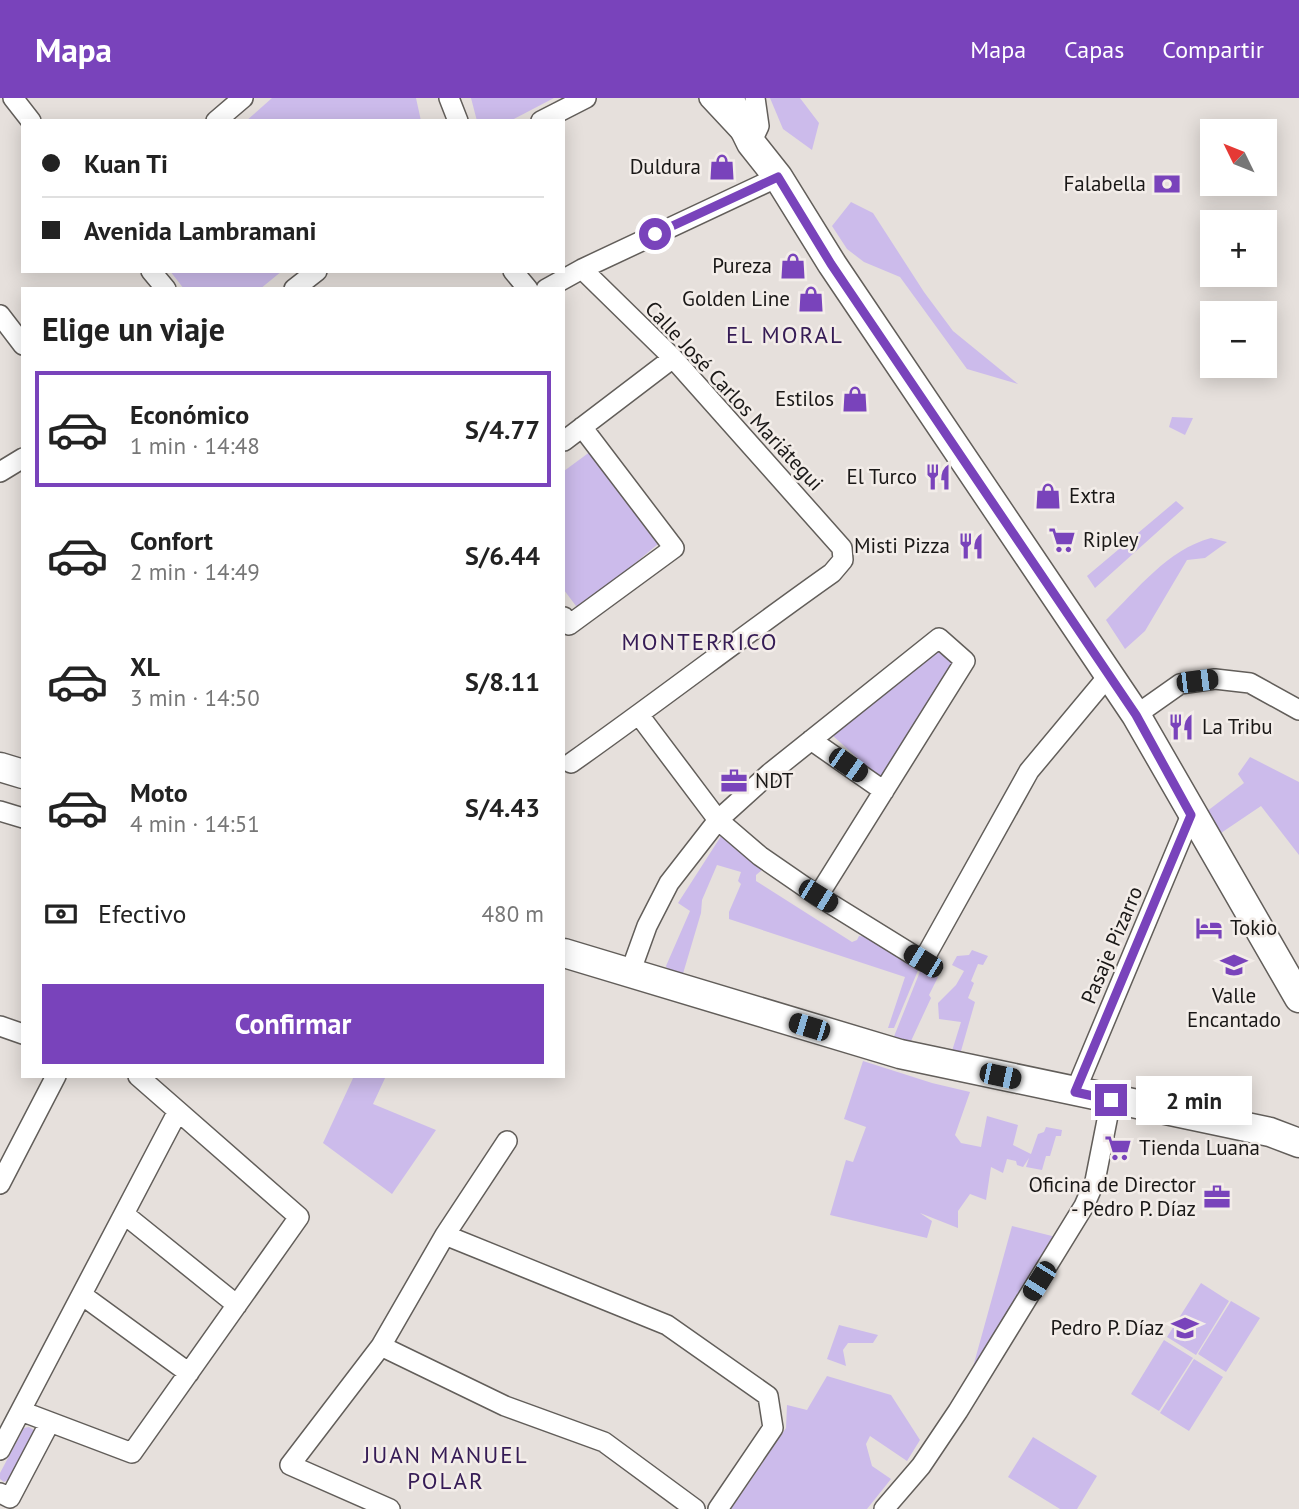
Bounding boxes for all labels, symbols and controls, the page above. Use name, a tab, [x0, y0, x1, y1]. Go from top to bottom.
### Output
text: Mapa	[35, 28, 112, 71]
text: Mapa	[970, 34, 1026, 65]
text: Capas	[1064, 34, 1124, 65]
text: Compartir	[1162, 34, 1264, 65]
north arrow	[1200, 119, 1278, 196]
map controls	[1200, 119, 1277, 378]
text: Kuan Ti	[84, 147, 168, 180]
shop icon: Duldura	[707, 152, 737, 182]
place label: Duldura	[630, 153, 701, 180]
bank icon: Falabella	[1152, 169, 1182, 199]
place label: Falabella	[1063, 170, 1146, 197]
button: +	[1200, 210, 1277, 287]
text: Avenida Lambramani	[84, 214, 317, 247]
route start	[639, 218, 671, 250]
shop icon: Pureza	[778, 251, 808, 281]
place label: Pureza	[712, 252, 772, 279]
shop icon: Golden Line	[796, 284, 826, 314]
place label: Golden Line	[682, 285, 790, 312]
street label: Calle José Carlos Mariátegui	[639, 295, 829, 496]
button: −	[1200, 301, 1277, 378]
text: Elige un viaje	[42, 308, 225, 350]
district label: EL MORAL	[726, 320, 844, 349]
shop icon: Estilos	[840, 384, 870, 414]
place label: Estilos	[775, 385, 834, 412]
icon: car	[46, 398, 109, 461]
text: Económico	[130, 398, 249, 431]
text: S/4.77	[465, 413, 540, 446]
text: 1 min · 14:48	[130, 431, 260, 460]
restaurant icon: El Turco	[923, 462, 953, 492]
place label: El Turco	[847, 463, 917, 490]
shop icon: Extra	[1033, 481, 1063, 511]
place label: Extra	[1069, 482, 1116, 509]
icon: car	[46, 524, 109, 587]
text: Confort	[130, 524, 213, 557]
supermarket icon: Ripley	[1047, 525, 1077, 555]
place label: Ripley	[1083, 526, 1139, 553]
restaurant icon: Misti Pizza	[956, 531, 986, 561]
place label: Misti Pizza	[854, 532, 950, 559]
text: S/6.44	[465, 539, 540, 572]
text: 2 min · 14:49	[130, 557, 260, 586]
district label: MONTERRICO	[622, 627, 778, 656]
icon: car	[46, 650, 109, 713]
text: XL	[130, 650, 160, 683]
text: S/8.11	[465, 665, 540, 698]
car	[1175, 668, 1220, 694]
text: 3 min · 14:50	[130, 683, 260, 712]
restaurant icon: La Tribu	[1166, 712, 1196, 742]
place label: La Tribu	[1202, 713, 1273, 740]
car	[825, 744, 872, 786]
office icon: NDT	[719, 766, 749, 796]
place label: NDT	[755, 767, 794, 794]
icon: car	[46, 776, 109, 839]
text: Moto	[130, 776, 188, 809]
text: S/4.43	[465, 791, 540, 824]
text: 4 min · 14:51	[130, 809, 260, 838]
car	[795, 876, 842, 916]
street label: Pasaje Pizarro	[1075, 882, 1148, 1008]
icon: cash	[42, 895, 80, 933]
text: Efectivo	[98, 897, 187, 930]
text: 480 m	[482, 899, 544, 928]
hotel icon: Tokio	[1194, 913, 1224, 943]
place label: Tokio	[1230, 914, 1277, 941]
car	[900, 941, 947, 981]
school or university icon: Valle Encantado	[1219, 950, 1249, 980]
place label: Valle Encantado	[1187, 982, 1281, 1033]
button: Confirmar	[42, 984, 544, 1064]
car	[786, 1011, 833, 1043]
car	[978, 1061, 1023, 1091]
callout: 2 min	[1136, 1076, 1251, 1124]
route end	[1095, 1084, 1127, 1116]
text: 2 min	[1166, 1086, 1222, 1115]
supermarket icon: Tienda Luana	[1103, 1133, 1133, 1163]
place label: Tienda Luana	[1139, 1134, 1260, 1161]
place label: Oficina de Director - Pedro P. Díaz	[1028, 1171, 1196, 1222]
office icon: Oficina de Director - Pedro P. Díaz	[1202, 1182, 1232, 1212]
car	[1019, 1258, 1060, 1304]
school or university icon: Pedro P. Díaz	[1170, 1313, 1200, 1343]
place label: Pedro P. Díaz	[1050, 1314, 1164, 1341]
district label: JUAN MANUEL POLAR	[362, 1440, 529, 1495]

